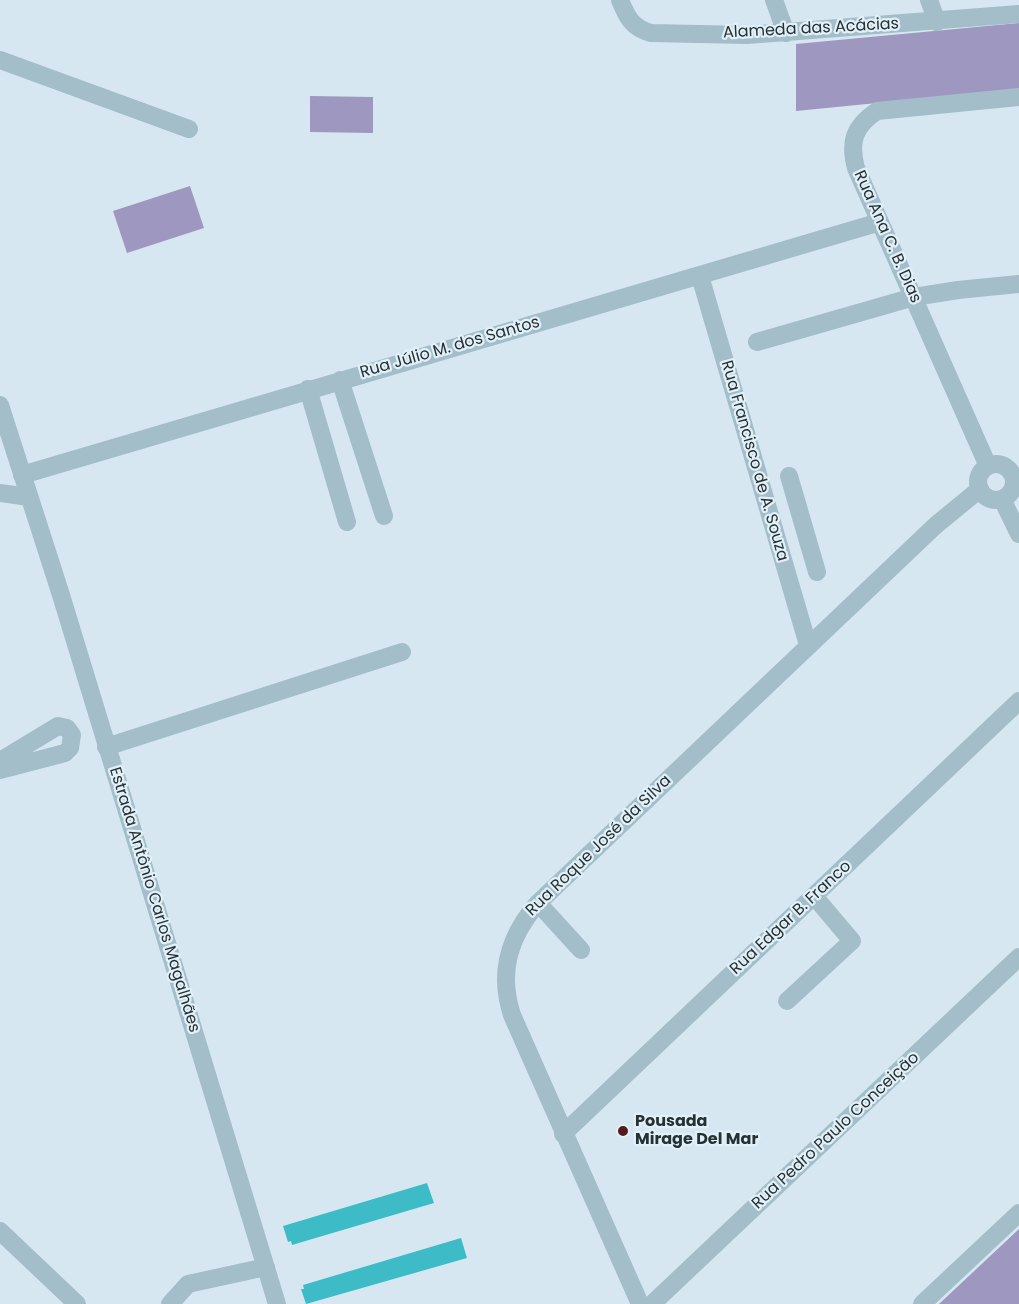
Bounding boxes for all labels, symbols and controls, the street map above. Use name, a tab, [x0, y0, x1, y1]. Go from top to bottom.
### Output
street label: Alameda das Acácias	[723, 15, 899, 43]
street label: Rua Ana C. B. Dias	[849, 168, 925, 306]
street label: Rua Júlio M. dos Santos	[358, 313, 542, 383]
street label: Rua Francisco de A. Souza	[716, 358, 792, 564]
street label: Estrada Antônio Carlos Magalhães	[104, 765, 204, 1035]
street label: Rua Roque José da Silva	[522, 772, 676, 920]
street label: Rua Edgar B. Franco	[727, 857, 855, 979]
street label: Rua Pedro Paulo Conceição	[748, 1048, 924, 1214]
place label: Pousada Mirage Del Mar	[635, 1112, 758, 1150]
marker: Pousada Mirage Del Mar	[616, 1124, 630, 1138]

